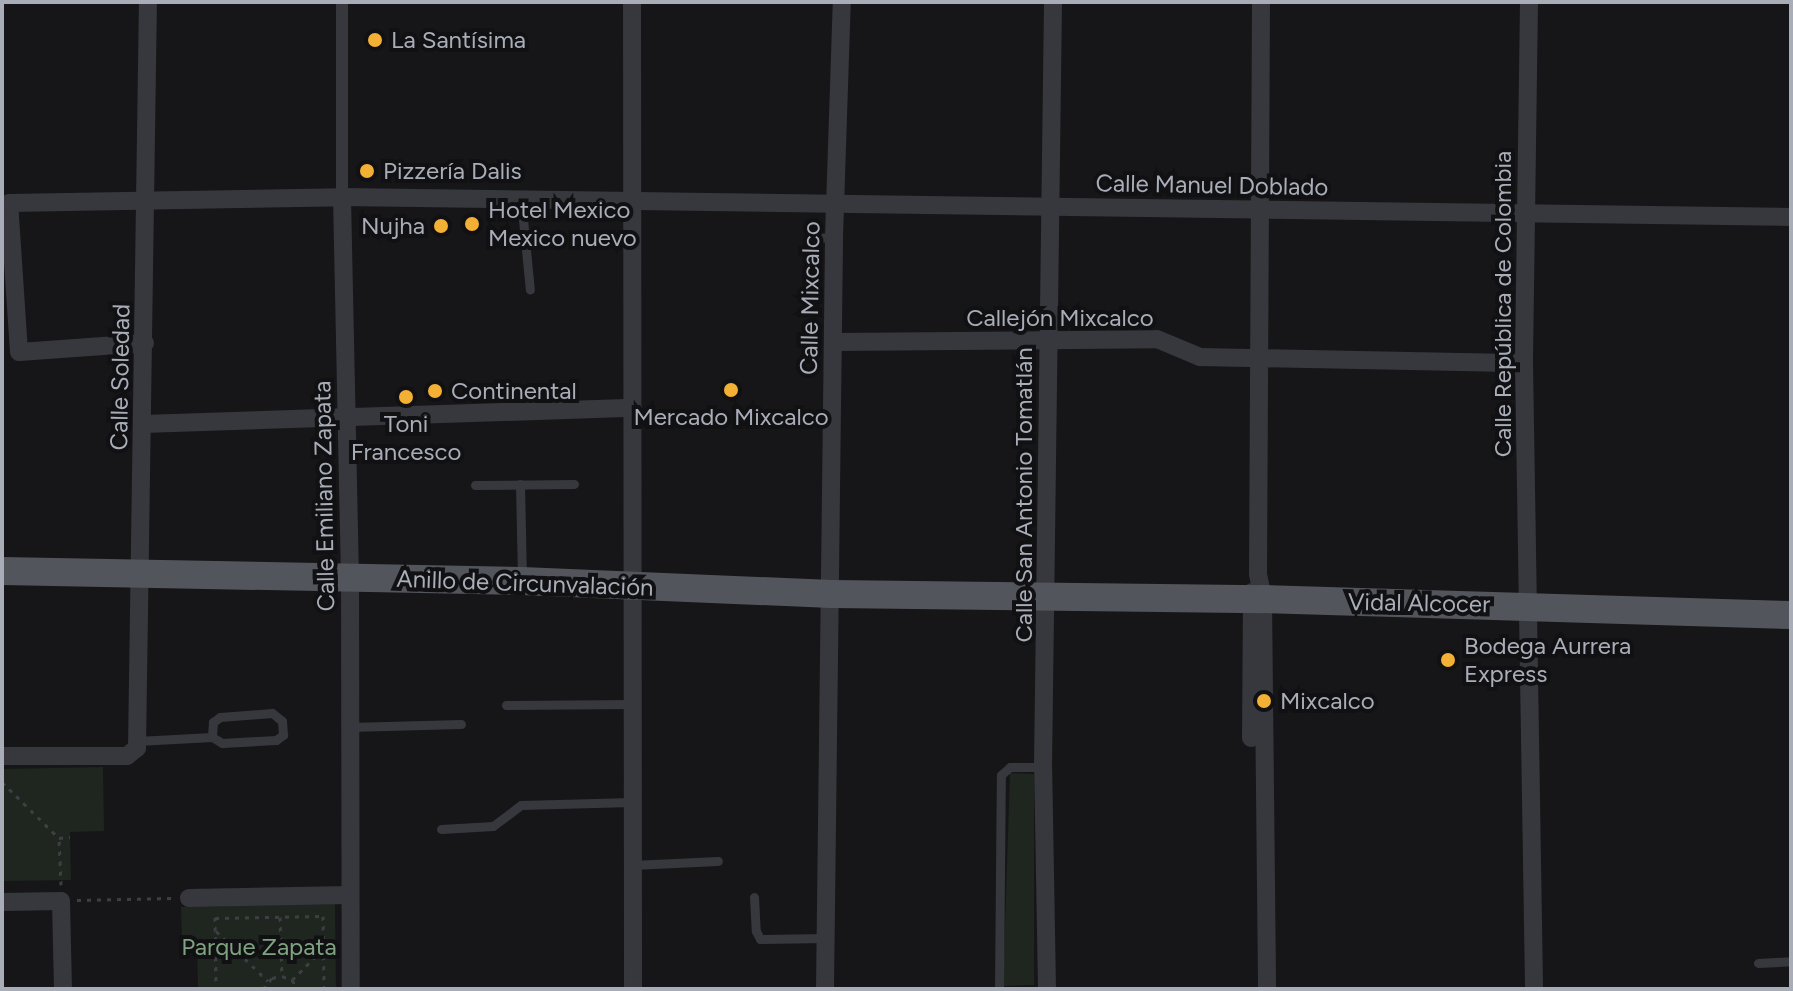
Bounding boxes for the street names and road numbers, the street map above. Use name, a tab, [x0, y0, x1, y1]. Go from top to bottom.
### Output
street label: Calle República de Colombia	[1489, 151, 1517, 457]
street label: Calle Manuel Doblado	[1095, 169, 1329, 201]
street label: Calle Mixcalco	[794, 221, 826, 375]
street label: Calle Soledad	[104, 303, 136, 451]
street label: Callejón Mixcalco	[966, 304, 1154, 332]
street label: Calle San Antonio Tomatlán	[1010, 347, 1038, 643]
street label: Calle Emiliano Zapata	[308, 380, 340, 612]
street label: Anillo de Circunvalación	[396, 564, 654, 602]
street label: Vidal Alcocer	[1348, 587, 1490, 619]

